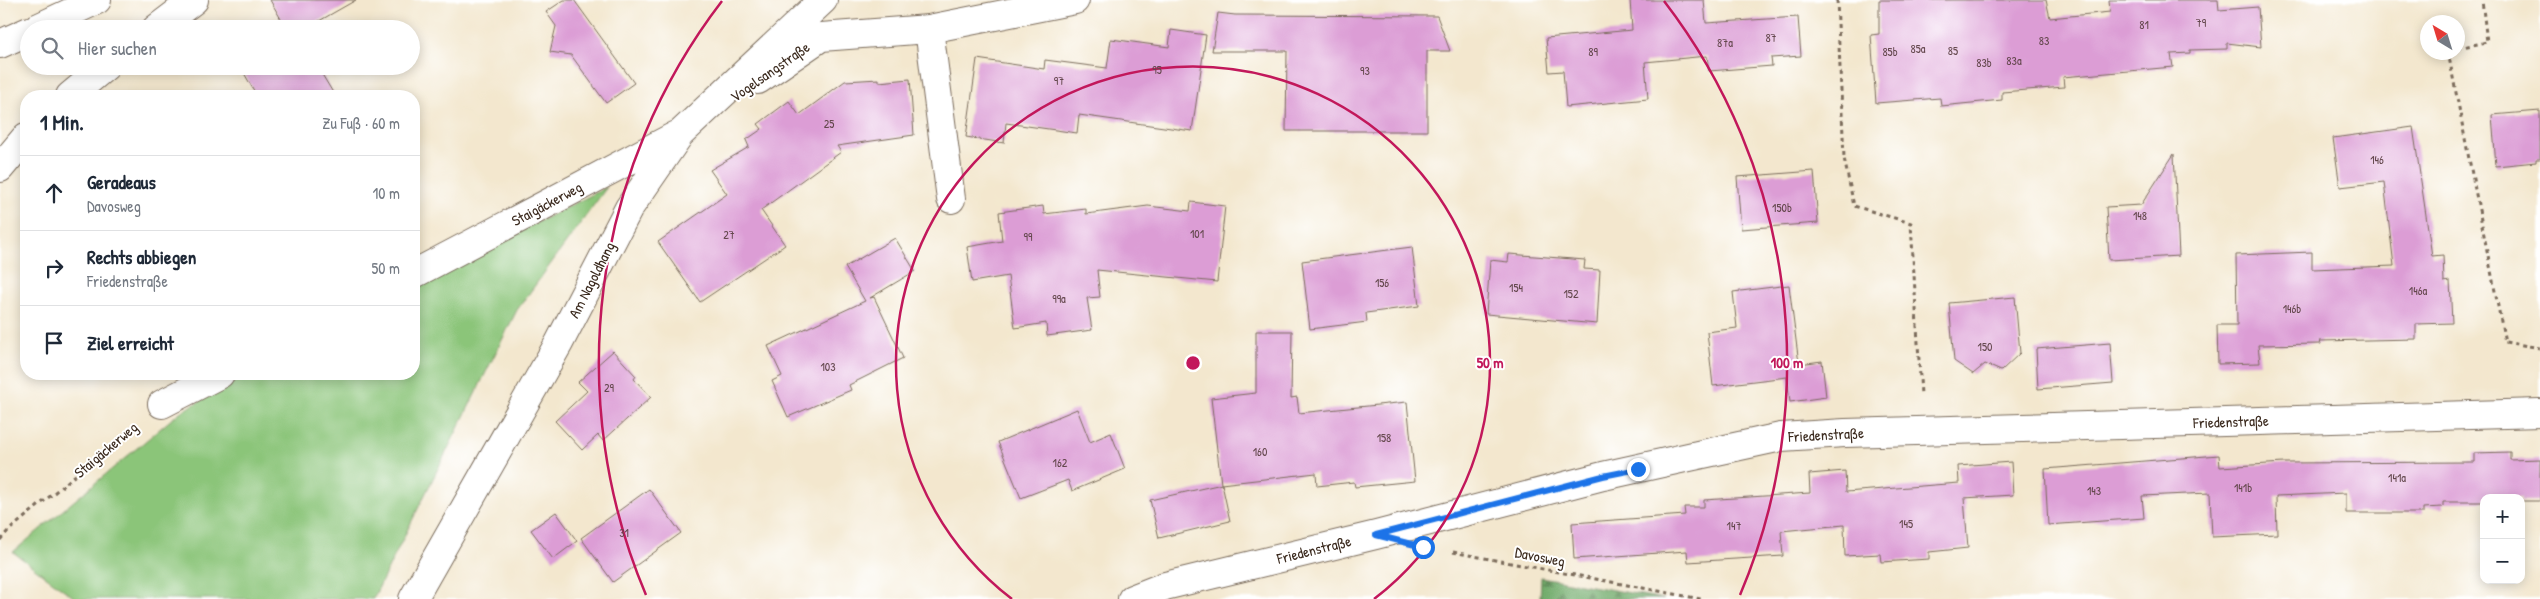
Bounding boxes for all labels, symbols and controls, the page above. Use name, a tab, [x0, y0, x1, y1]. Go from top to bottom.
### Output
house number: 79	[2196, 14, 2207, 31]
north arrow	[2420, 15, 2465, 60]
house number: 81	[2139, 16, 2149, 33]
search box	[20, 20, 420, 75]
house number: 87	[1765, 29, 1777, 46]
house number: 83	[2039, 32, 2049, 49]
icon: search	[38, 34, 66, 62]
house number: 87a	[1717, 34, 1733, 51]
text: Hier suchen	[78, 35, 157, 61]
street label: Vogelsangstraße	[726, 36, 814, 107]
house number: 85a	[1911, 40, 1926, 57]
house number: 85	[1948, 42, 1958, 59]
house number: 89	[1588, 43, 1598, 60]
house number: 85b	[1882, 43, 1898, 60]
house number: 83a	[2006, 52, 2022, 69]
house number: 83b	[1976, 54, 1992, 71]
house number: 95	[1152, 61, 1162, 78]
house number: 93	[1360, 62, 1370, 79]
house number: 97	[1054, 72, 1064, 89]
text: 1 Min.	[40, 108, 84, 137]
text: Zu Fuß · 60 m	[322, 112, 400, 134]
house number: 25	[824, 115, 834, 132]
house number: 146	[2370, 151, 2384, 168]
text: Geradeaus	[87, 169, 156, 195]
street label: Staigäckerweg	[508, 176, 586, 231]
icon: ahead	[40, 179, 68, 207]
text: 10 m	[372, 182, 400, 204]
text: Davosweg	[87, 195, 141, 217]
house number: 150b	[1772, 199, 1792, 216]
house number: 148	[2133, 207, 2147, 224]
house number: 101	[1190, 225, 1204, 242]
house number: 27	[723, 226, 735, 243]
house number: 99	[1024, 228, 1033, 245]
street label: Am Nagoldhang	[563, 238, 620, 322]
text: Rechts abbiegen	[87, 244, 196, 270]
icon: right	[40, 254, 68, 282]
text: 50 m	[372, 257, 400, 279]
text: Friedenstraße	[87, 270, 168, 292]
house number: 156	[1375, 274, 1389, 291]
house number: 154	[1509, 279, 1523, 296]
house number: 146a	[2409, 282, 2427, 299]
house number: 152	[1563, 285, 1579, 302]
house number: 99a	[1052, 290, 1066, 307]
house number: 146b	[2283, 300, 2301, 317]
icon: arrive	[40, 329, 68, 357]
text: Ziel erreicht	[87, 330, 174, 356]
house number: 150	[1978, 338, 1992, 355]
text: 50 m	[1477, 352, 1503, 373]
text: 100 m	[1771, 352, 1803, 373]
centre of rings	[1184, 354, 1202, 372]
house number: 103	[820, 358, 836, 375]
house number: 29	[604, 379, 615, 396]
street label: Friedenstraße	[2192, 410, 2269, 433]
street label: Staigäckerweg	[69, 417, 142, 482]
street label: Friedenstraße	[1787, 422, 1864, 447]
house number: 158	[1377, 429, 1391, 446]
house number: 160	[1253, 443, 1267, 460]
house number: 162	[1053, 454, 1068, 471]
route end	[1627, 458, 1650, 481]
house number: 141a	[2388, 469, 2406, 486]
house number: 141b	[2234, 479, 2252, 496]
house number: 143	[2087, 482, 2101, 499]
map controls	[2480, 494, 2525, 584]
button: +	[2480, 494, 2525, 539]
house number: 145	[1899, 515, 1913, 532]
house number: 147	[1727, 517, 1741, 534]
house number: 31	[619, 524, 629, 541]
street label: Friedenstraße	[1274, 530, 1353, 569]
route start	[1412, 536, 1435, 559]
button: −	[2480, 539, 2525, 584]
street label: Davosweg	[1513, 541, 1567, 572]

